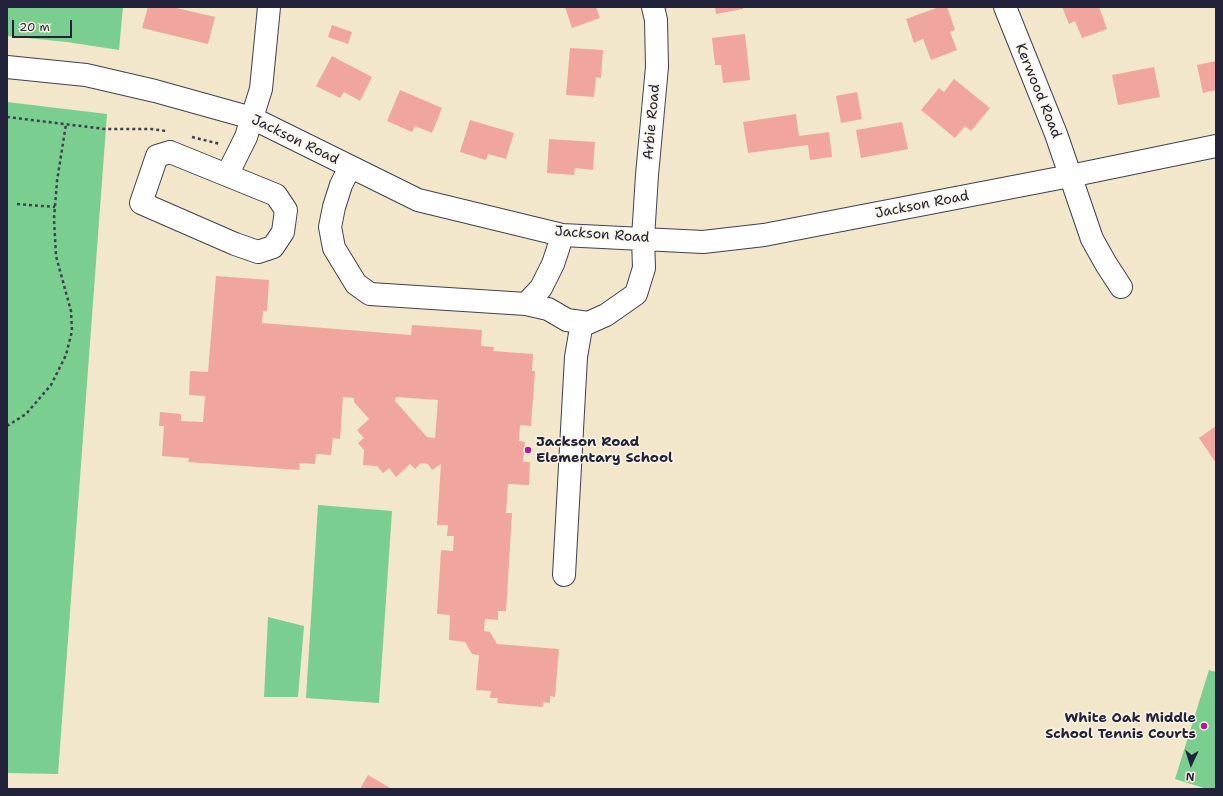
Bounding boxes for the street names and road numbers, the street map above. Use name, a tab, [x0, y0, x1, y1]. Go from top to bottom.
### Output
street label: Kerwood Road	[1011, 41, 1065, 141]
street label: Arbie Road	[640, 83, 664, 161]
street label: Jackson Road	[249, 112, 341, 168]
street label: Jackson Road	[874, 188, 970, 222]
street label: Jackson Road	[554, 223, 650, 247]

